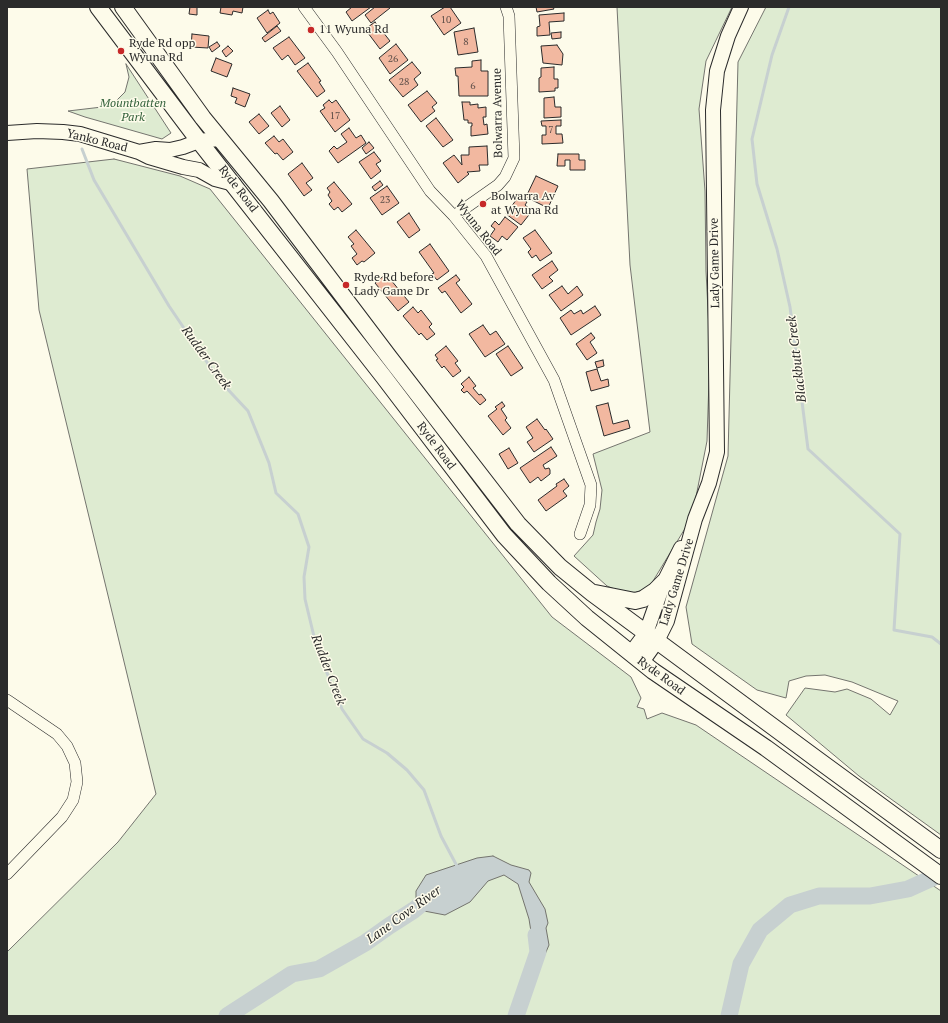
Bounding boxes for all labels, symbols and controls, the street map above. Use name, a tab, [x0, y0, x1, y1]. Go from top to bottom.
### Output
house number: 10	[441, 14, 451, 26]
place label: 11 Wyuna Rd	[319, 23, 389, 37]
marker: 11 Wyuna Rd	[306, 25, 316, 35]
house number: 8	[463, 36, 469, 48]
place label: Ryde Rd opp Wyuna Rd	[129, 37, 195, 65]
marker: Ryde Rd opp Wyuna Rd	[116, 46, 126, 56]
house number: 26	[388, 53, 398, 65]
street label: Bolwarra Avenue	[490, 68, 506, 158]
house number: 28	[399, 76, 409, 88]
house number: 6	[470, 80, 476, 92]
park label: Mountbatten Park	[100, 97, 166, 125]
house number: 17	[330, 110, 340, 122]
house number: 7	[548, 124, 554, 136]
street label: Yanko Road	[65, 126, 129, 156]
street label: Ryde Road	[215, 163, 261, 215]
place label: Bolwarra Av at Wyuna Rd	[491, 190, 558, 218]
house number: 23	[380, 194, 390, 206]
street label: Wyuna Road	[452, 197, 504, 259]
marker: Bolwarra Av at Wyuna Rd	[478, 199, 488, 209]
street label: Lady Game Drive	[707, 218, 723, 308]
place label: Ryde Rd before Lady Game Dr	[354, 271, 434, 299]
marker: Ryde Rd before Lady Game Dr	[341, 280, 351, 290]
water label: Blackbutt Creek	[784, 315, 810, 403]
water label: Rudder Creek	[178, 323, 234, 393]
street label: Ryde Road	[414, 419, 458, 473]
street label: Lady Game Drive	[657, 537, 697, 627]
water label: Rudder Creek	[307, 632, 349, 708]
street label: Ryde Road	[634, 654, 688, 698]
water label: Lane Cove River	[364, 883, 444, 947]

